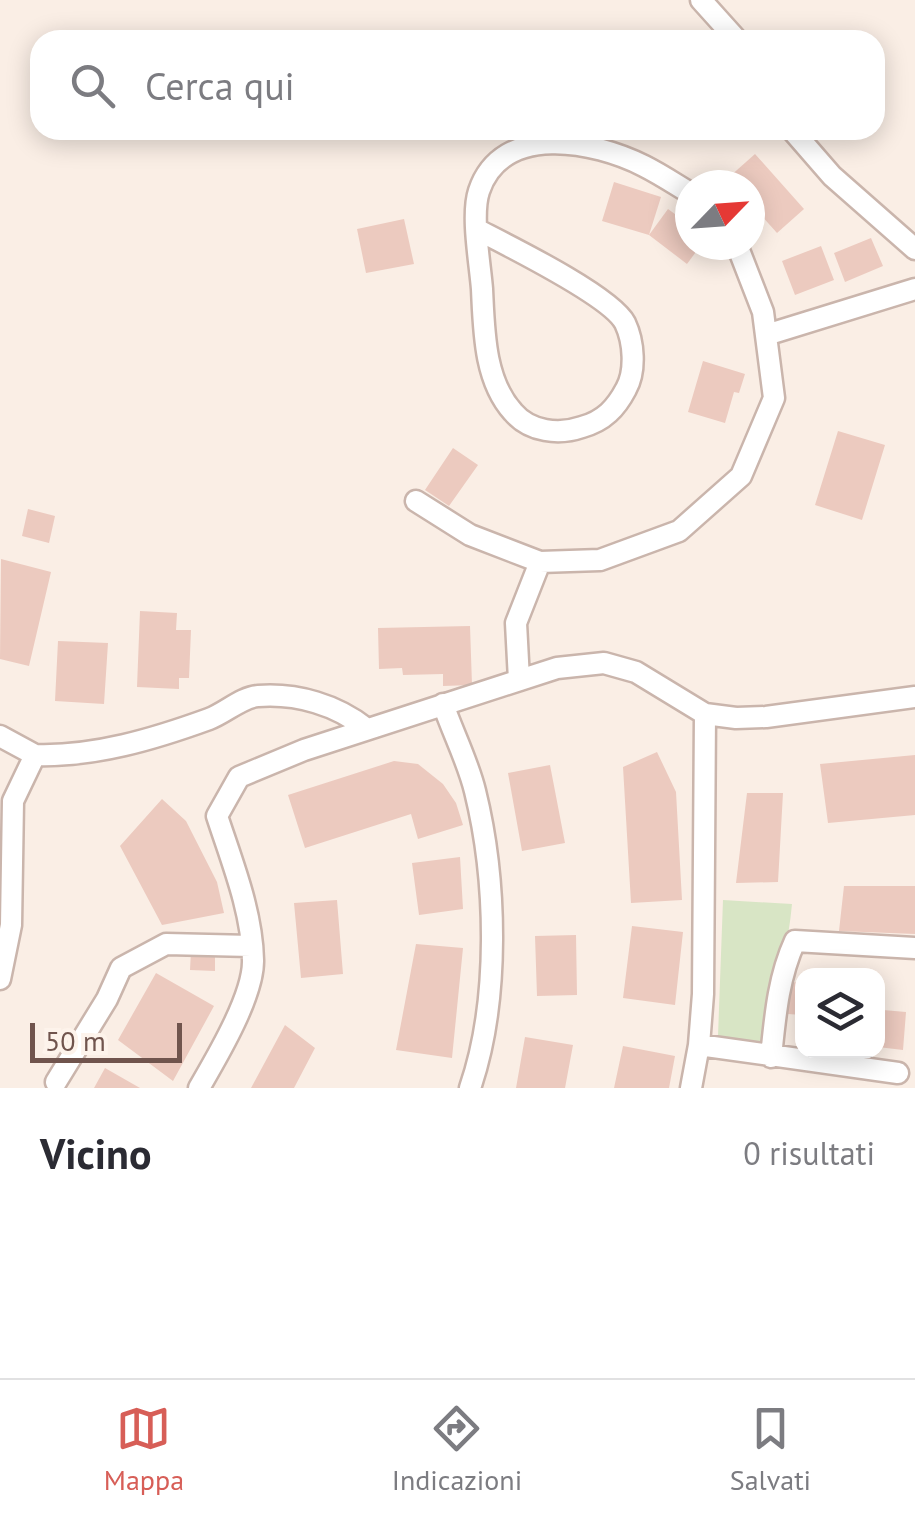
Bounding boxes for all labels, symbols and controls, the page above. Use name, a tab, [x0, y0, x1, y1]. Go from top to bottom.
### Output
search box	[30, 30, 885, 140]
icon: search	[65, 58, 120, 113]
text: Cerca qui	[145, 61, 295, 110]
north arrow	[675, 170, 765, 260]
map controls	[795, 968, 885, 1058]
button: layers	[795, 968, 885, 1058]
scale bar	[30, 1018, 182, 1062]
text: 50 m	[45, 1022, 106, 1059]
text: Vicino	[40, 1126, 152, 1181]
text: 0 risultati	[743, 1132, 875, 1174]
tab: Mappa	[104, 1401, 184, 1498]
tab: Indicazioni	[392, 1401, 522, 1498]
tab: Salvati	[730, 1401, 811, 1498]

